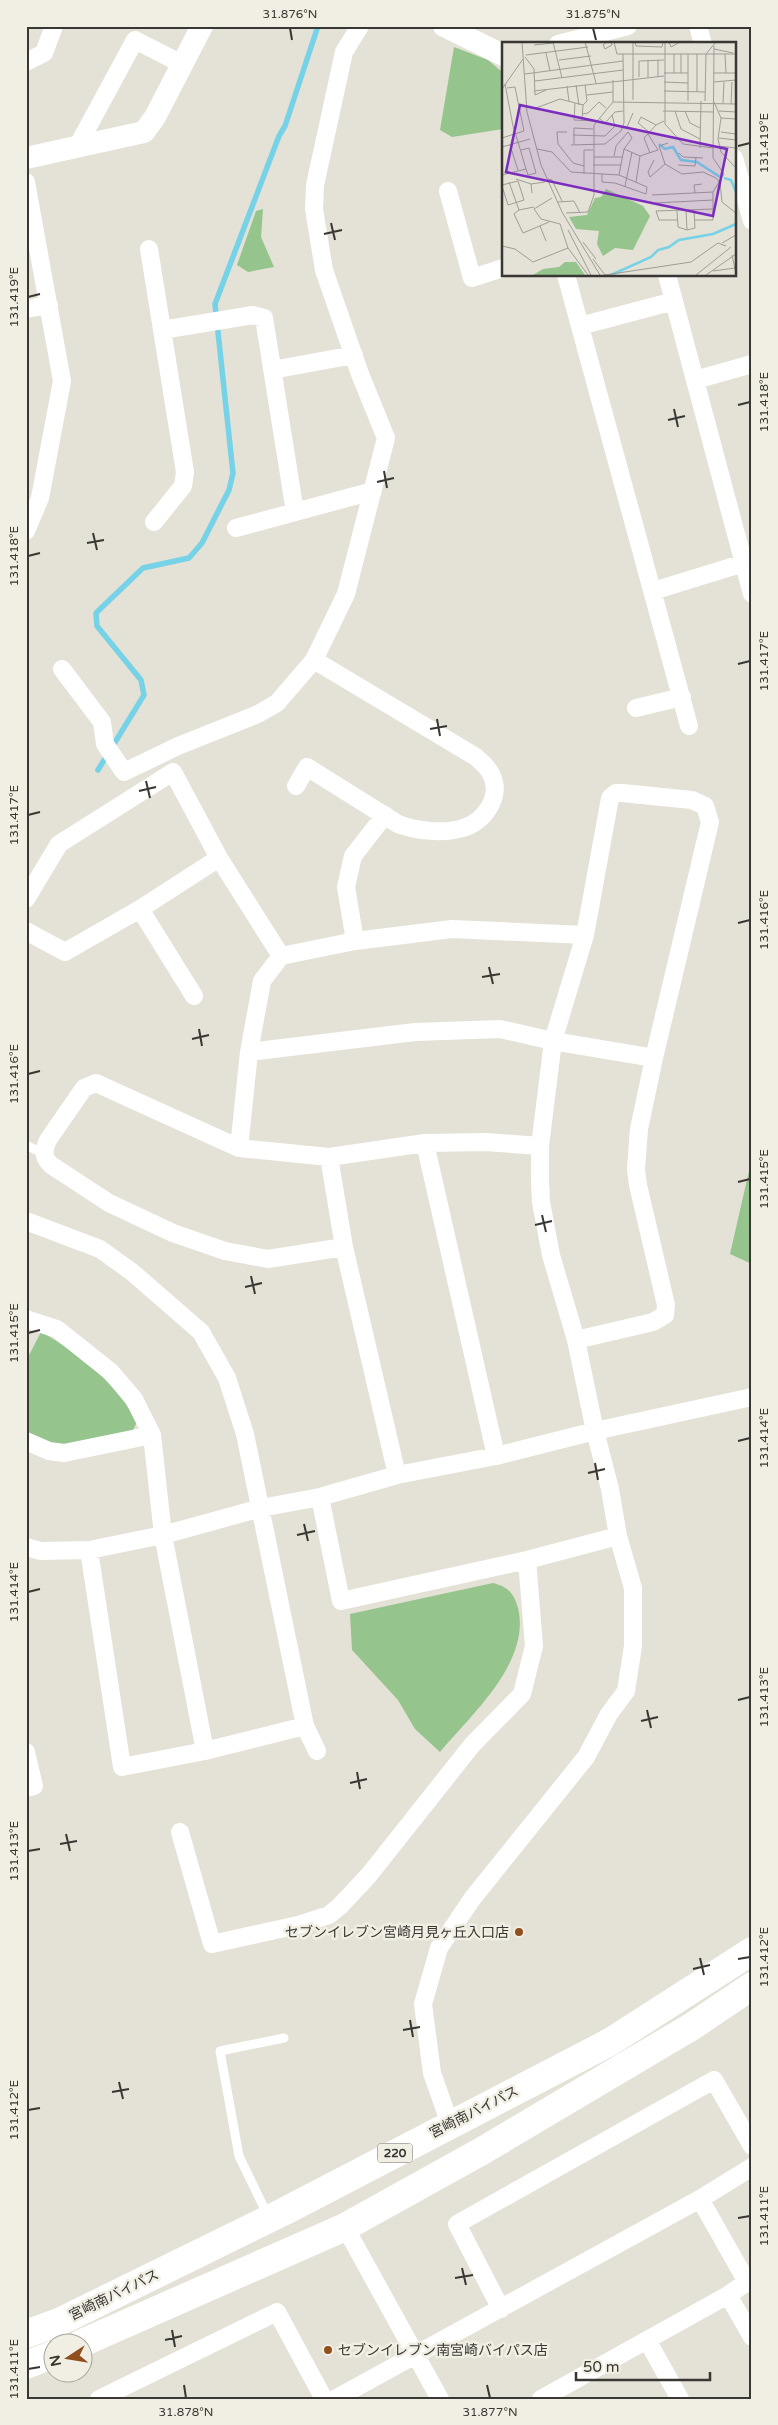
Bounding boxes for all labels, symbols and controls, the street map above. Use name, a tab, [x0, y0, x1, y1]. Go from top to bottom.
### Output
text: 31.876°N	[263, 7, 317, 21]
text: 31.875°N	[566, 7, 620, 21]
inset map	[502, 42, 736, 276]
text: 131.419°E	[757, 113, 771, 173]
text: 131.419°E	[7, 267, 21, 327]
text: 131.418°E	[757, 372, 771, 432]
text: 131.418°E	[7, 526, 21, 586]
text: 131.417°E	[757, 630, 771, 691]
text: 131.417°E	[7, 784, 21, 845]
text: 131.416°E	[757, 890, 771, 950]
text: 131.416°E	[7, 1044, 21, 1104]
text: 131.415°E	[757, 1149, 771, 1209]
text: 131.415°E	[7, 1303, 21, 1363]
text: 131.414°E	[757, 1408, 771, 1468]
text: 131.414°E	[7, 1562, 21, 1622]
text: 131.413°E	[757, 1667, 771, 1727]
text: 131.413°E	[7, 1821, 21, 1881]
place label: セブンイレブン宮崎月見ヶ丘入口店	[285, 1924, 509, 1941]
marker: セブンイレブン宮崎月見ヶ丘入口店	[513, 1926, 525, 1938]
text: 131.412°E	[757, 1927, 771, 1987]
text: 131.412°E	[7, 2080, 21, 2140]
street label: 宮崎南バイパス	[427, 2082, 521, 2142]
road number: 220	[378, 2144, 412, 2162]
text: 131.411°E	[757, 2186, 771, 2246]
street label: 宮崎南バイパス	[66, 2266, 162, 2324]
north arrow	[42, 2332, 92, 2382]
text: 131.411°E	[7, 2339, 21, 2399]
place label: セブンイレブン南宮崎バイパス店	[338, 2342, 548, 2359]
marker: セブンイレブン南宮崎バイパス店	[322, 2344, 334, 2356]
scale bar	[576, 2350, 709, 2382]
text: N	[46, 2353, 65, 2368]
text: 50 m	[583, 2358, 620, 2376]
text: 31.878°N	[159, 2405, 213, 2419]
text: 31.877°N	[462, 2405, 518, 2419]

